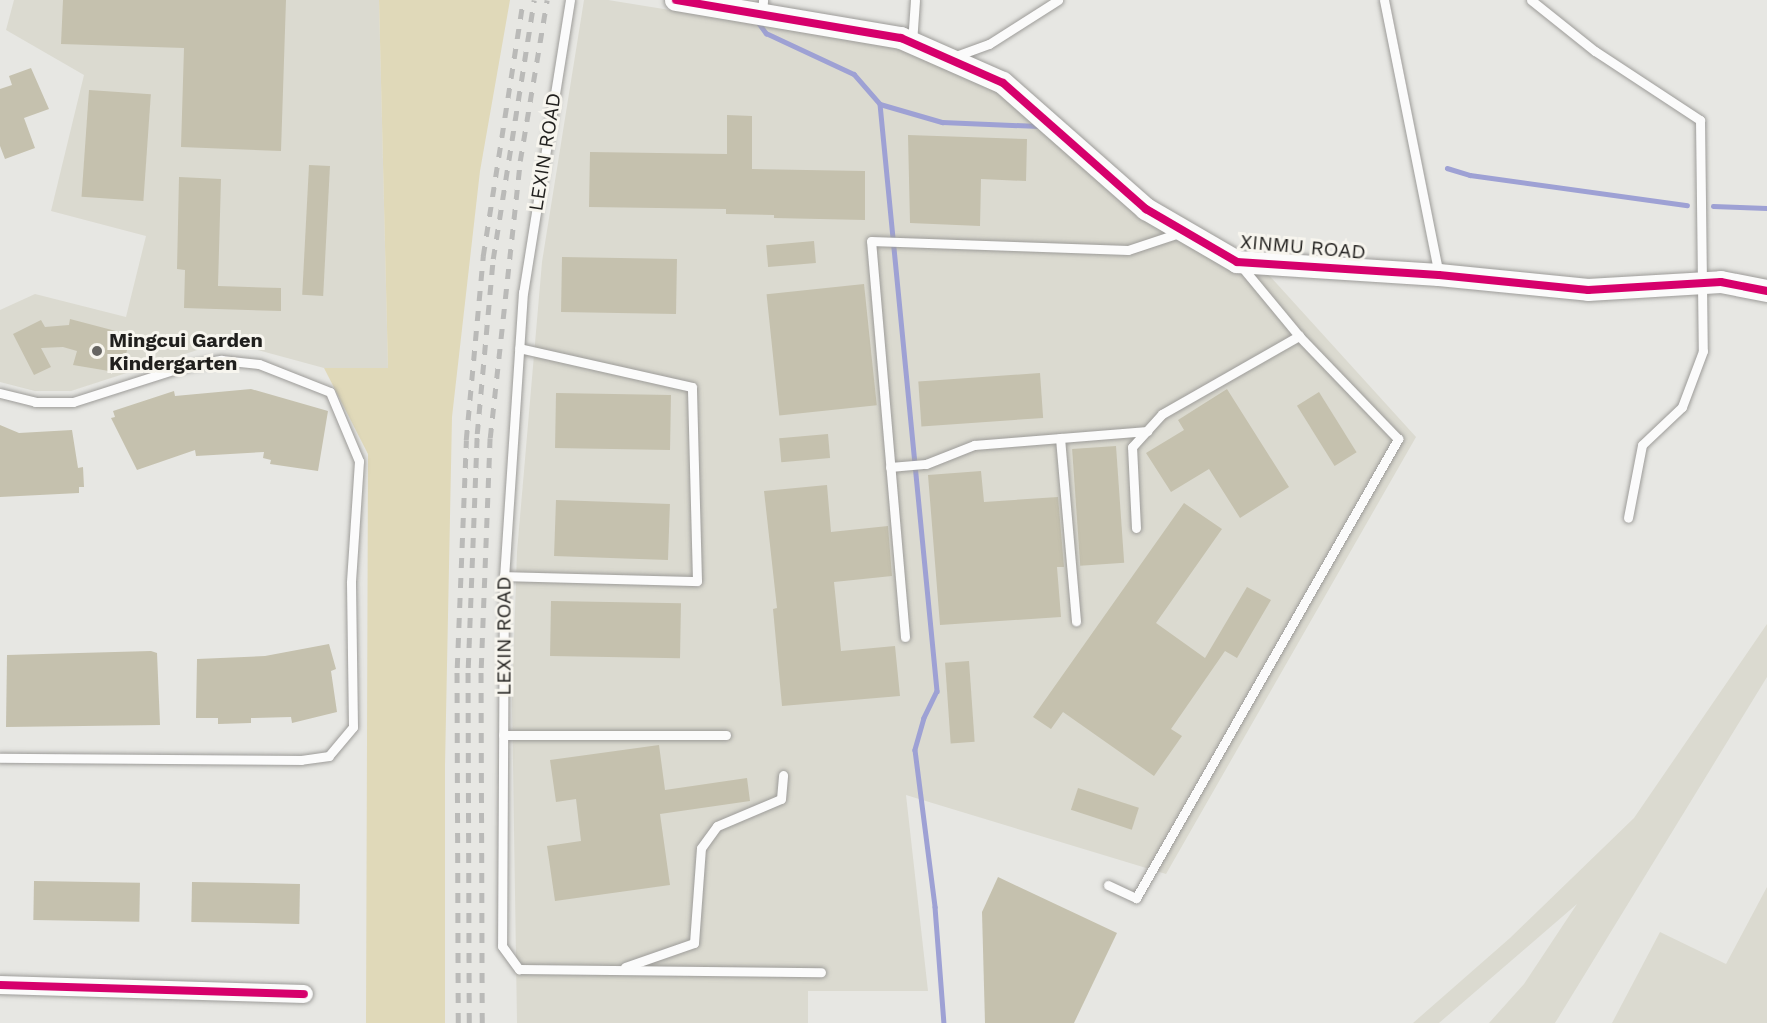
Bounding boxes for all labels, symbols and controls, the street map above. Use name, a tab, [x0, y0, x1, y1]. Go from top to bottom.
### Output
street label: LEXIN ROAD	[524, 91, 566, 213]
street label: XINMU ROAD	[1239, 230, 1367, 264]
place label: Mingcui Garden Kindergarten	[109, 328, 263, 375]
marker: Mingcui Garden Kindergarten	[90, 344, 104, 358]
street label: LEXIN ROAD	[492, 576, 516, 696]

